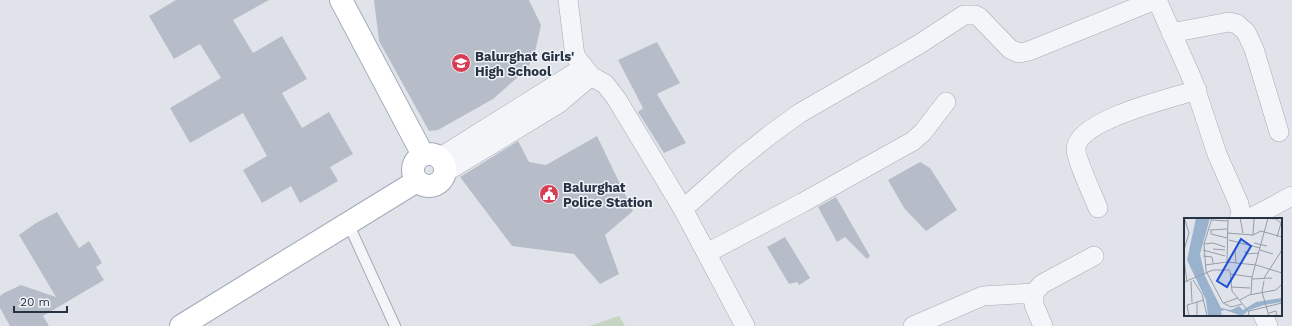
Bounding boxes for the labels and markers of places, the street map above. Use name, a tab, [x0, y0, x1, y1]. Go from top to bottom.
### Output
place label: Balurghat Girls' High School	[475, 49, 574, 79]
school or university icon: Balurghat Girls' High School	[450, 52, 472, 74]
place label: Balurghat Police Station	[563, 180, 653, 210]
public building icon: Balurghat Police Station	[538, 183, 560, 205]

